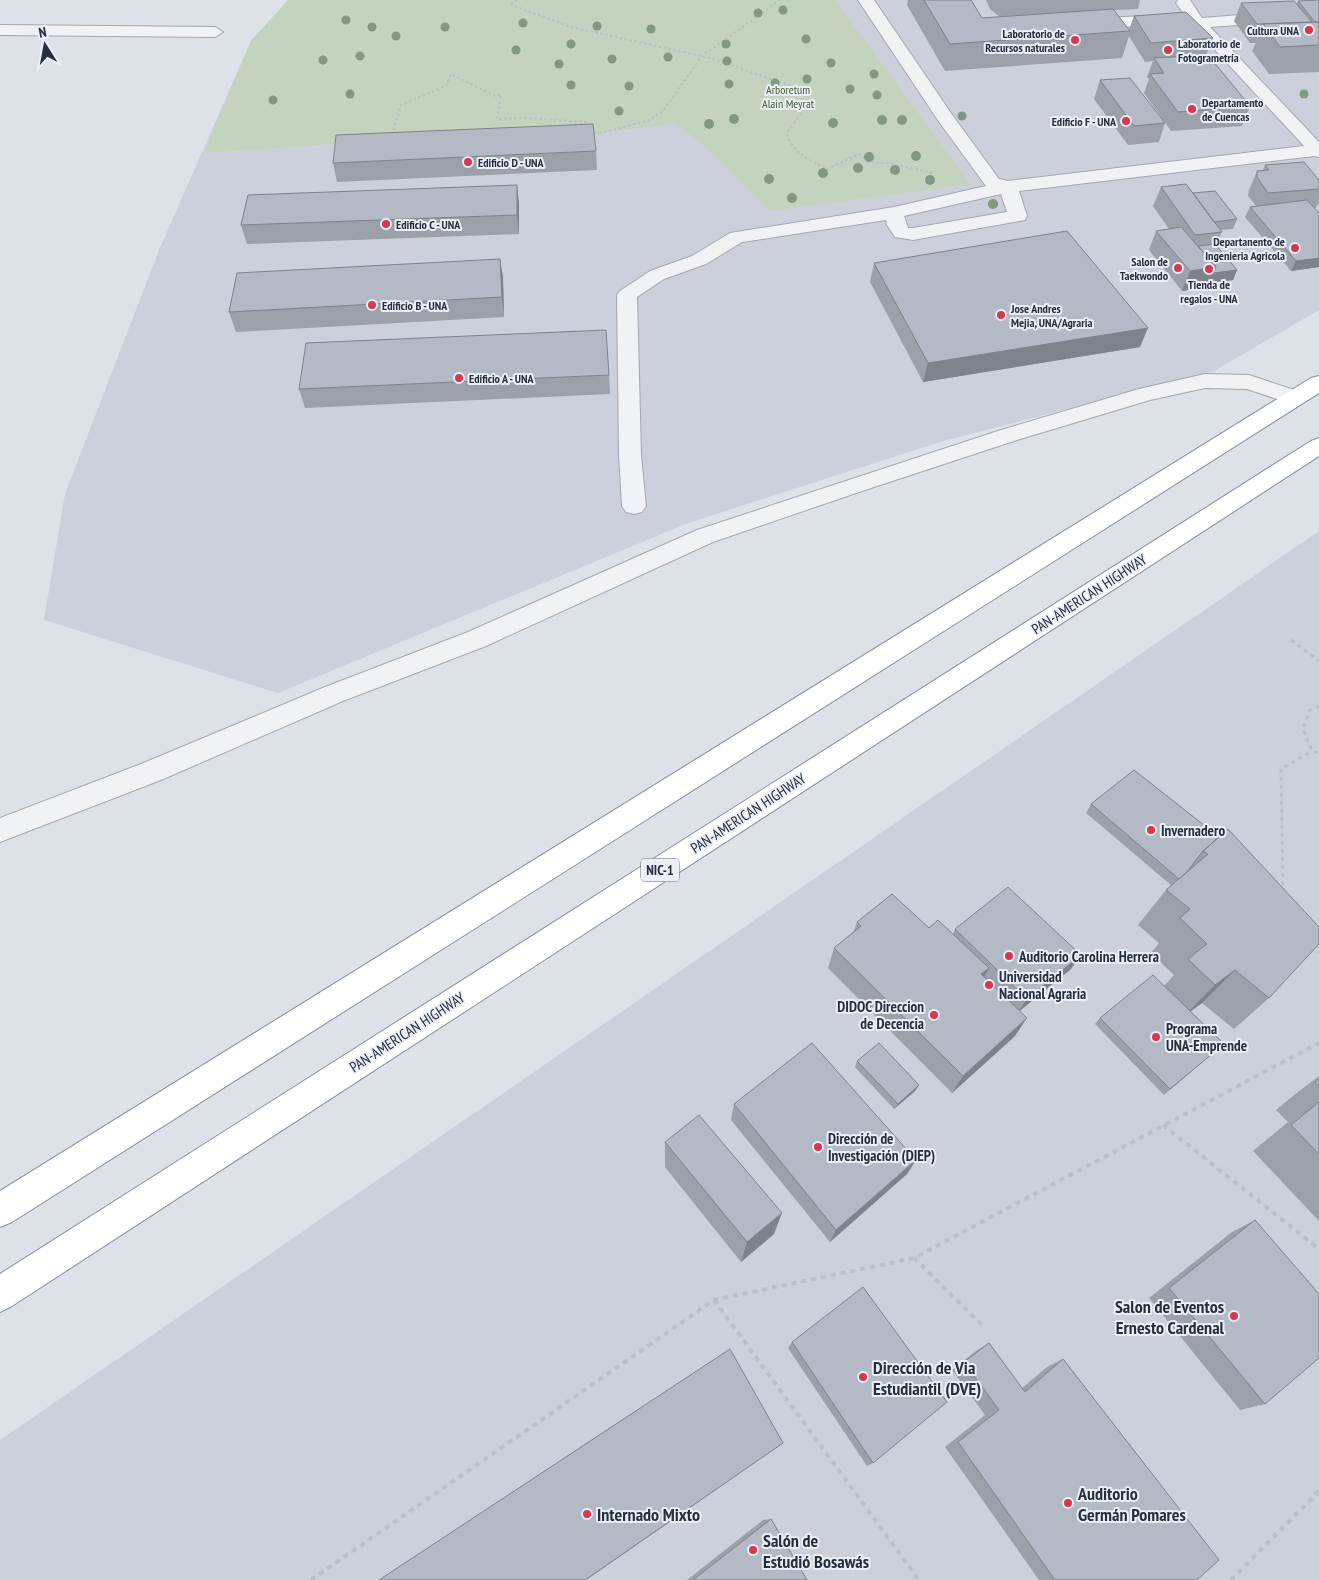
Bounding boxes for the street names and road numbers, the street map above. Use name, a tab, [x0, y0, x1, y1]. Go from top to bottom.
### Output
street label: PAN-AMERICAN HIGHWAY	[1028, 550, 1150, 638]
street label: PAN-AMERICAN HIGHWAY	[687, 769, 809, 857]
road number: NIC-1	[641, 858, 679, 882]
street label: PAN-AMERICAN HIGHWAY	[346, 988, 468, 1076]

